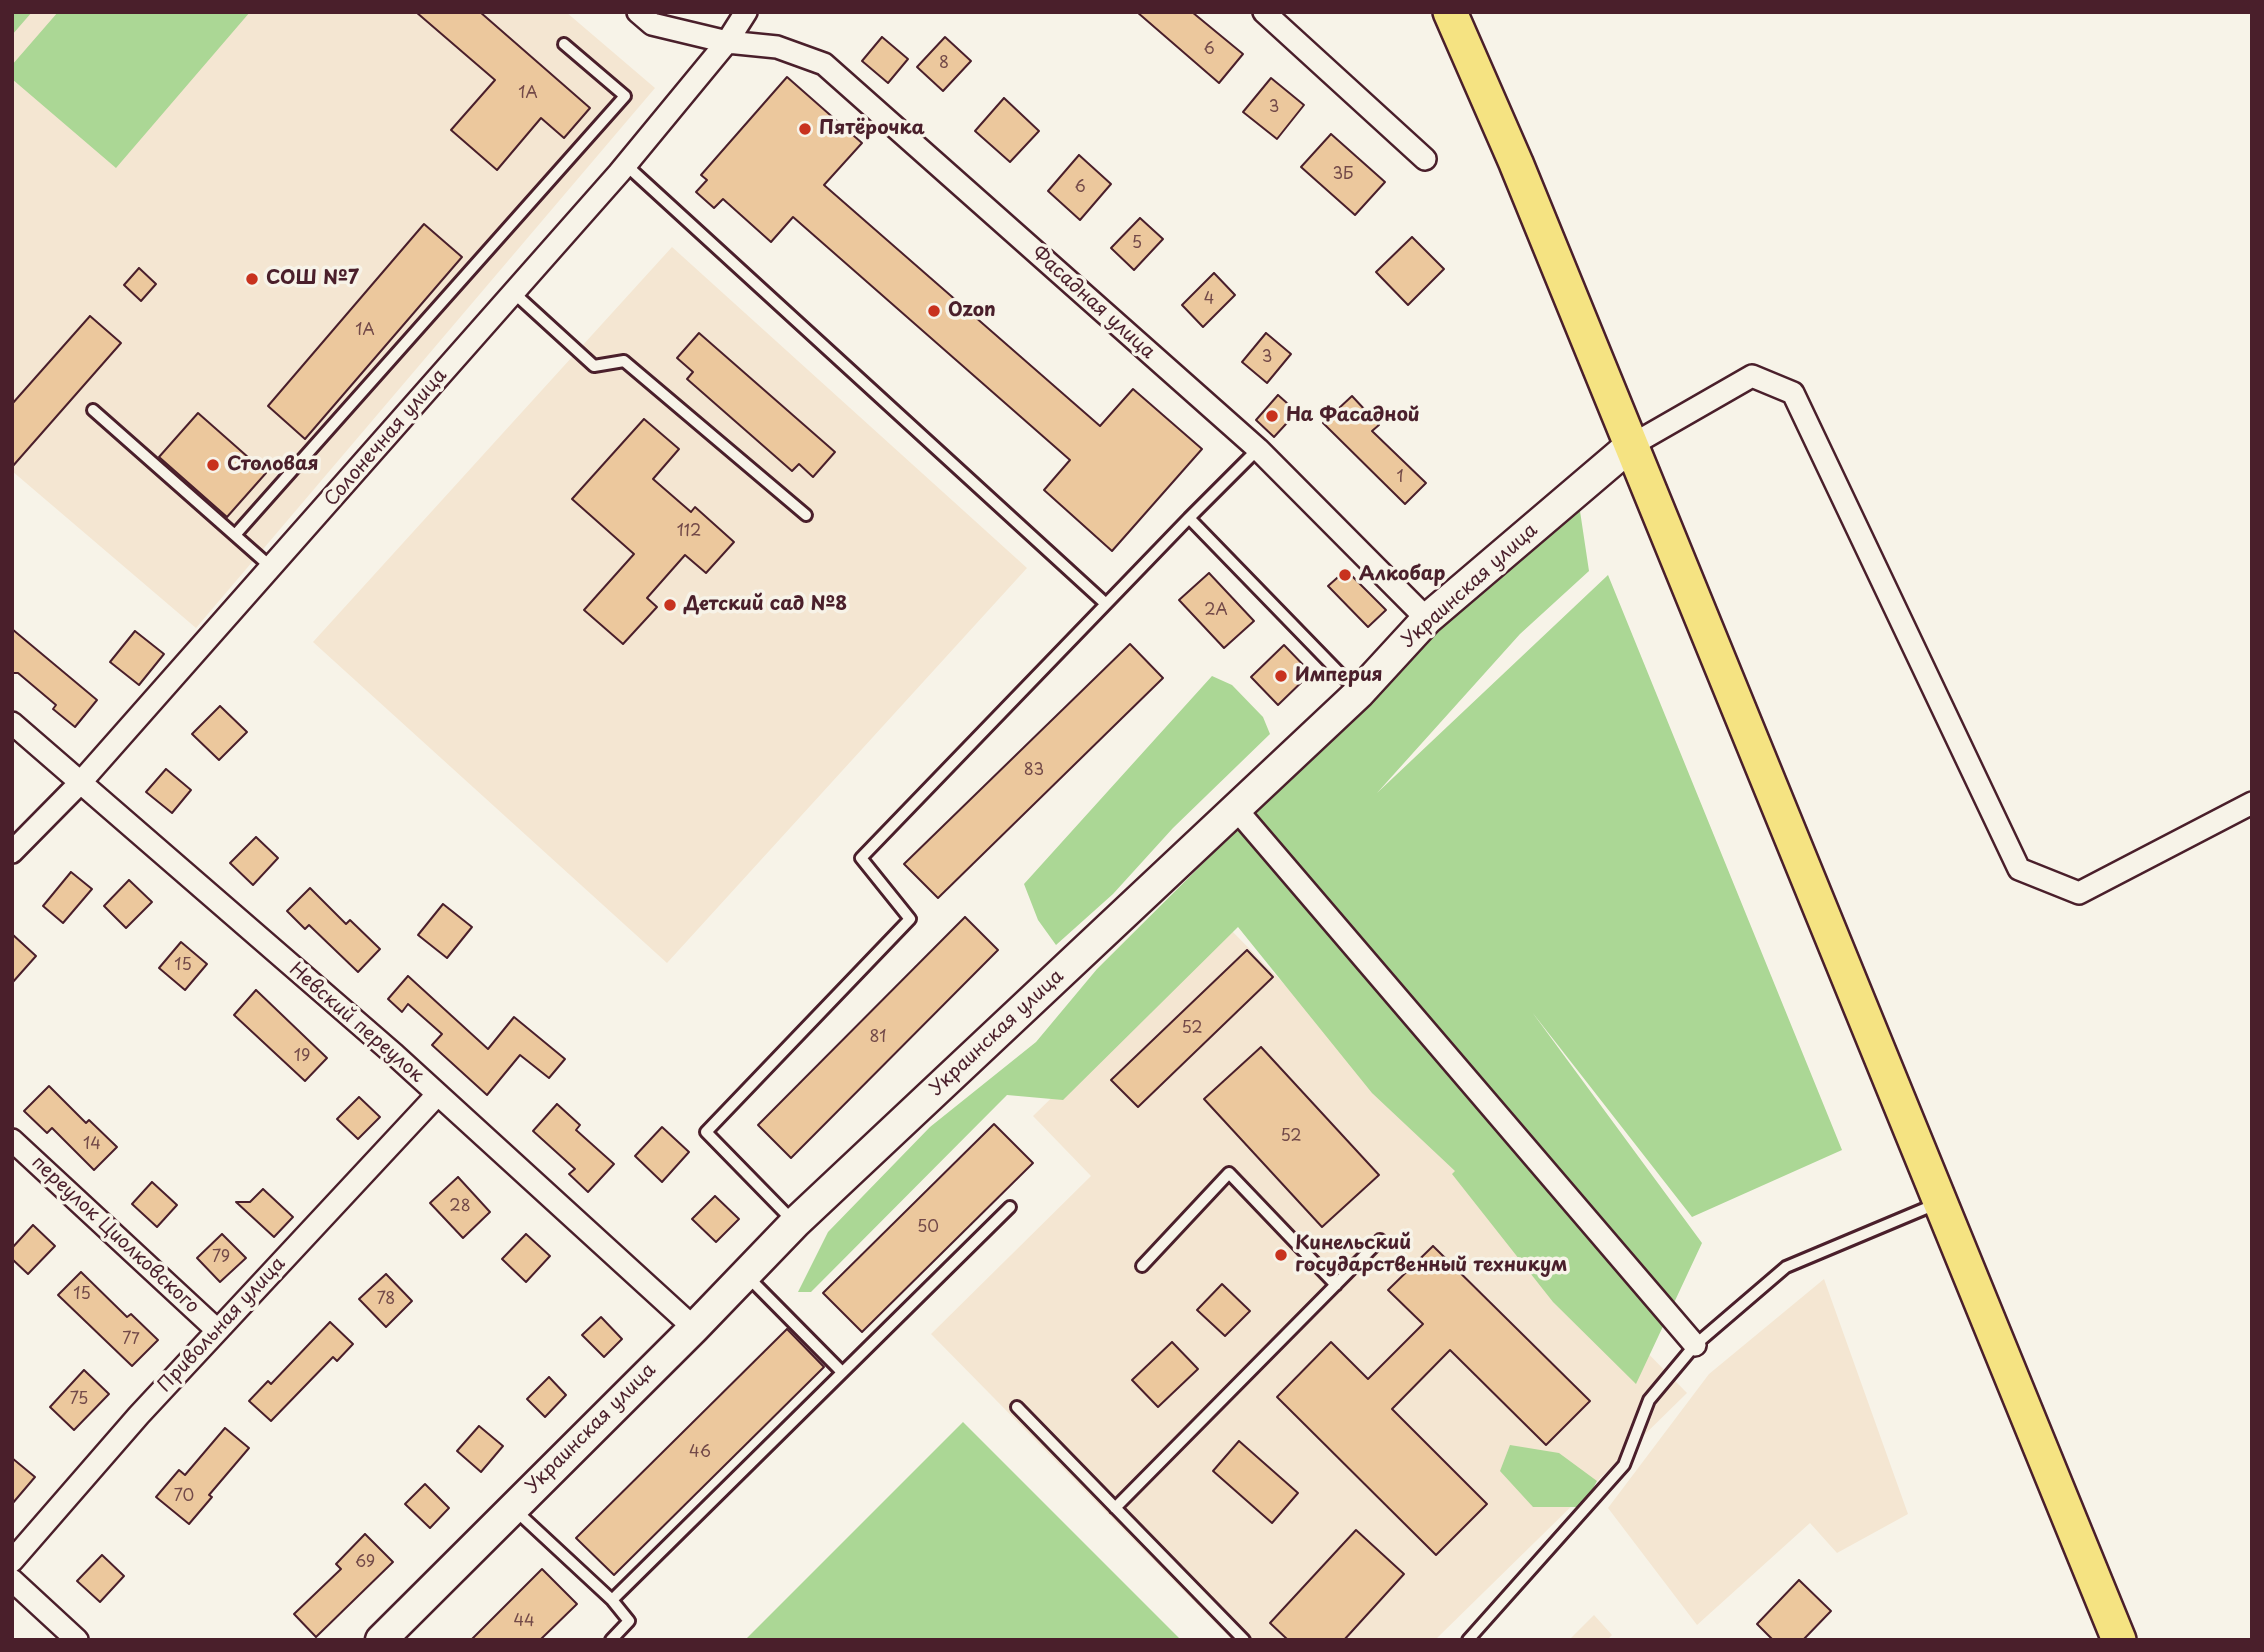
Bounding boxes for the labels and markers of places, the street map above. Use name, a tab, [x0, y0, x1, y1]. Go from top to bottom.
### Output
place label: Пятёрочка	[819, 118, 925, 140]
marker: Пятёрочка	[797, 121, 813, 137]
place label: СОШ №7	[266, 268, 359, 290]
marker: СОШ №7	[244, 271, 260, 287]
place label: Ozon	[948, 300, 996, 322]
marker: Ozon	[926, 303, 942, 319]
place label: На Фасадной	[1286, 405, 1420, 427]
marker: На Фасадной	[1264, 408, 1280, 424]
place label: Столовая	[227, 454, 318, 476]
marker: Столовая	[205, 457, 221, 473]
place label: Алкобар	[1359, 564, 1445, 586]
marker: Алкобар	[1337, 567, 1353, 583]
place label: Детский сад №8	[684, 594, 847, 616]
marker: Детский сад №8	[662, 597, 678, 613]
place label: Империя	[1295, 665, 1383, 687]
marker: Империя	[1273, 668, 1289, 684]
place label: Кинельский государственный техникум	[1295, 1233, 1567, 1277]
marker: Кинельский государственный техникум	[1273, 1247, 1289, 1263]

